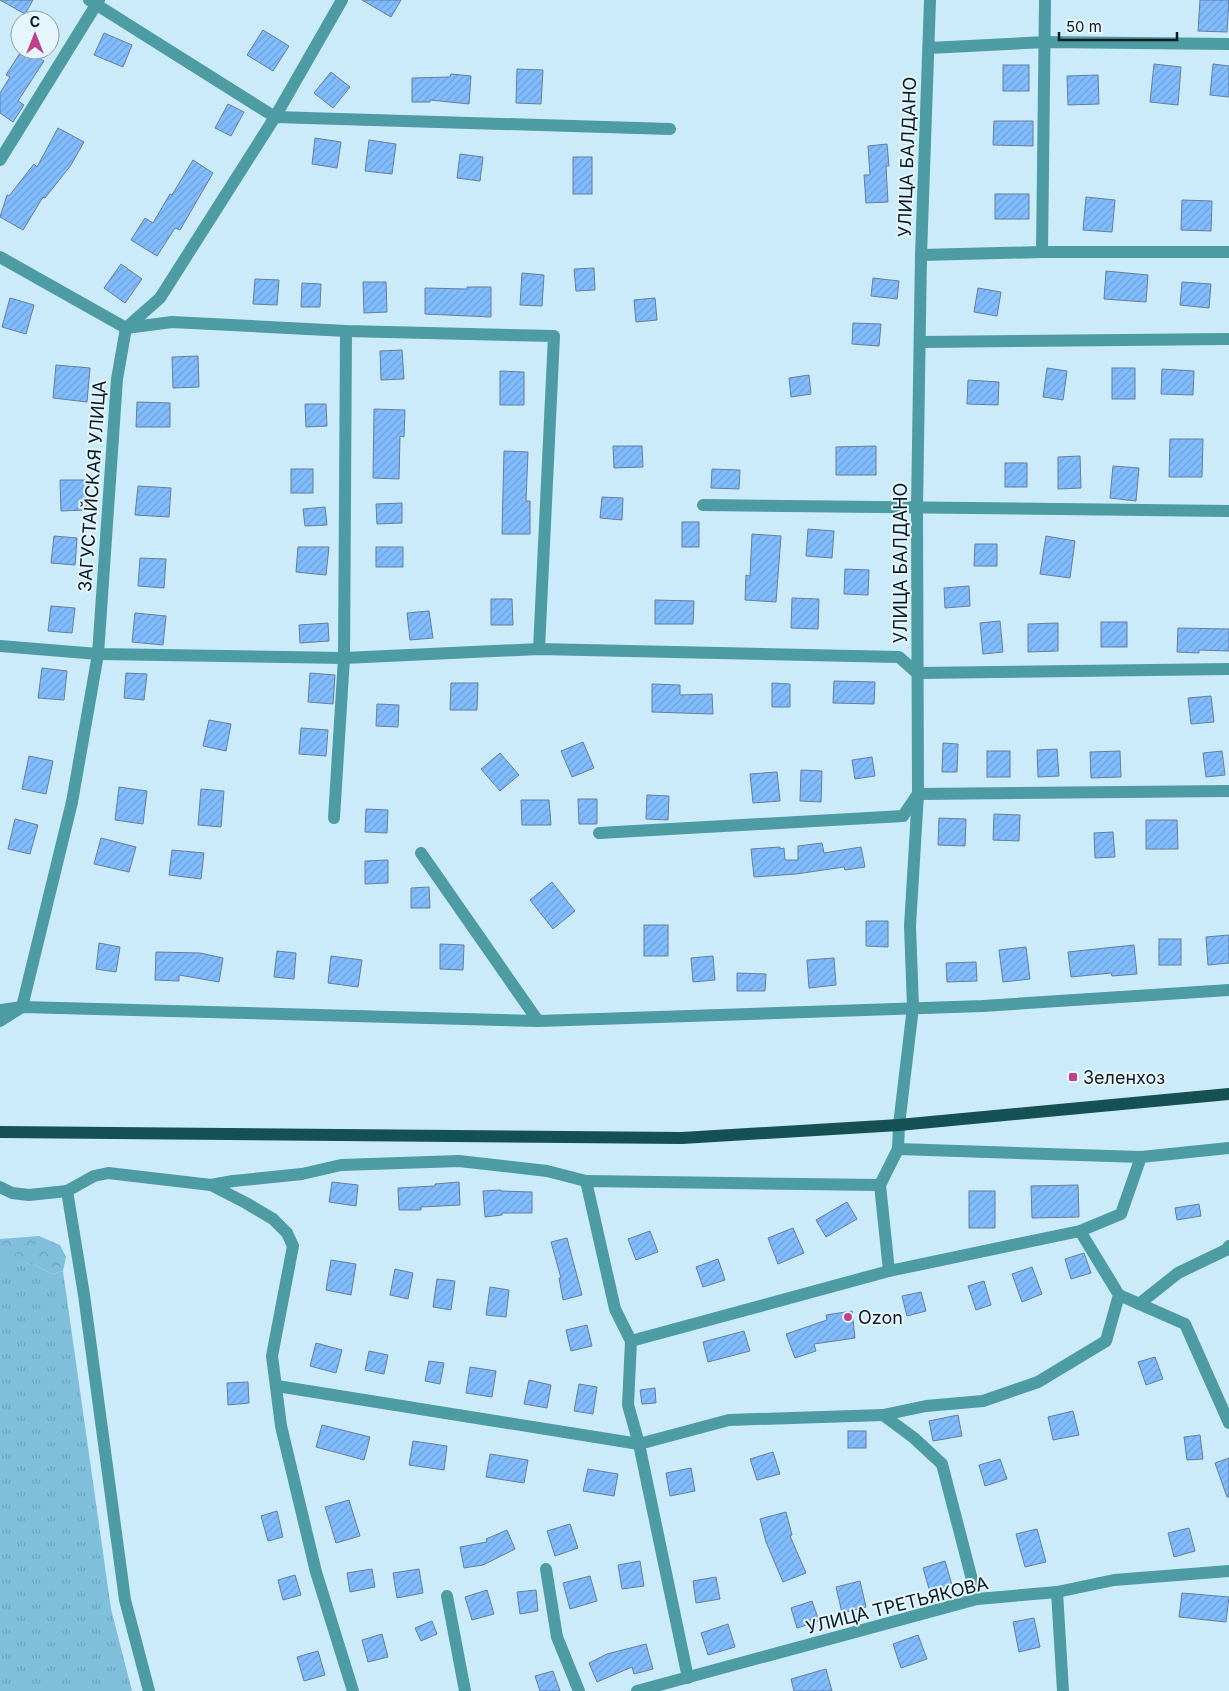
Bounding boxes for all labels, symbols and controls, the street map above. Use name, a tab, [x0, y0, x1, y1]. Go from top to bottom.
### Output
north arrow	[10, 10, 60, 60]
scale bar	[1059, 10, 1176, 42]
text: С	[30, 13, 40, 30]
text: 50 m	[1066, 17, 1102, 36]
street label: УЛИЦА БАЛДАНО	[894, 76, 920, 238]
street label: ЗАГУСТАЙСКАЯ УЛИЦА	[73, 379, 110, 592]
street label: УЛИЦА БАЛДАНО	[890, 483, 911, 643]
place label: Зеленхоз	[1083, 1067, 1165, 1088]
marker: Зеленхоз	[1067, 1071, 1079, 1083]
place label: Ozon	[858, 1307, 903, 1328]
marker: Ozon	[842, 1311, 854, 1323]
street label: УЛИЦА ТРЕТЬЯКОВА	[804, 1572, 990, 1638]

